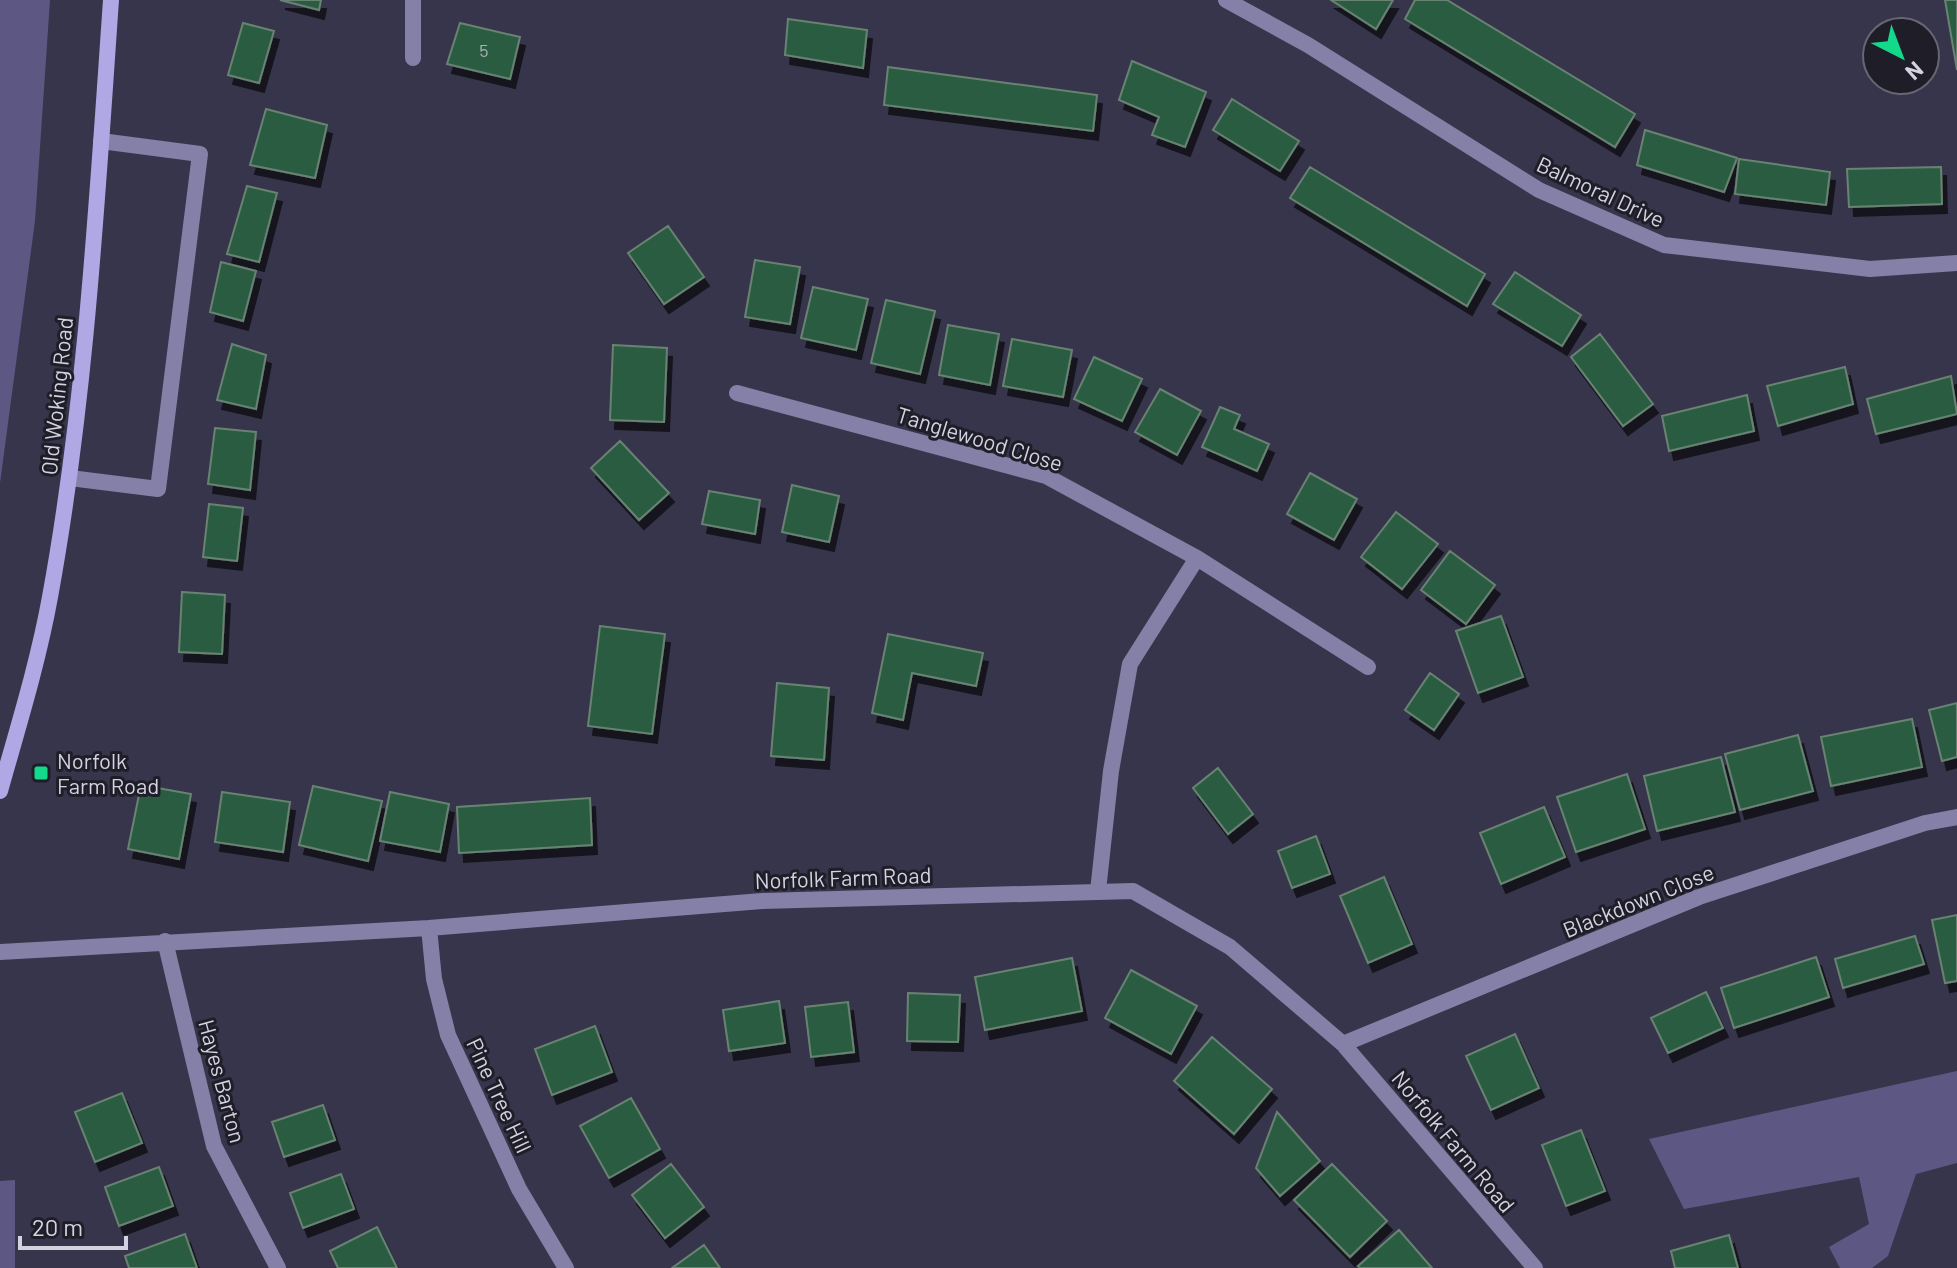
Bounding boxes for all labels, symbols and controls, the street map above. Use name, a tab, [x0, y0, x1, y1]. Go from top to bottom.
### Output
north arrow	[1861, 16, 1941, 96]
house number: 5	[479, 39, 489, 61]
text: N	[1901, 57, 1929, 86]
street label: Balmoral Drive	[1533, 150, 1669, 232]
street label: Old Woking Road	[35, 316, 77, 476]
street label: Tanglewood Close	[894, 400, 1066, 476]
place label: Norfolk Farm Road	[57, 747, 159, 798]
marker: Norfolk Farm Road	[32, 764, 50, 782]
street label: Blackdown Close	[1559, 858, 1717, 942]
street label: Norfolk Farm Road	[754, 861, 932, 893]
street label: Hayes Barton	[194, 1017, 252, 1145]
street label: Pine Tree Hill	[462, 1033, 538, 1157]
street label: Norfolk Farm Road	[1387, 1065, 1521, 1217]
scale bar	[20, 1200, 126, 1250]
text: 20 m	[32, 1212, 83, 1241]

